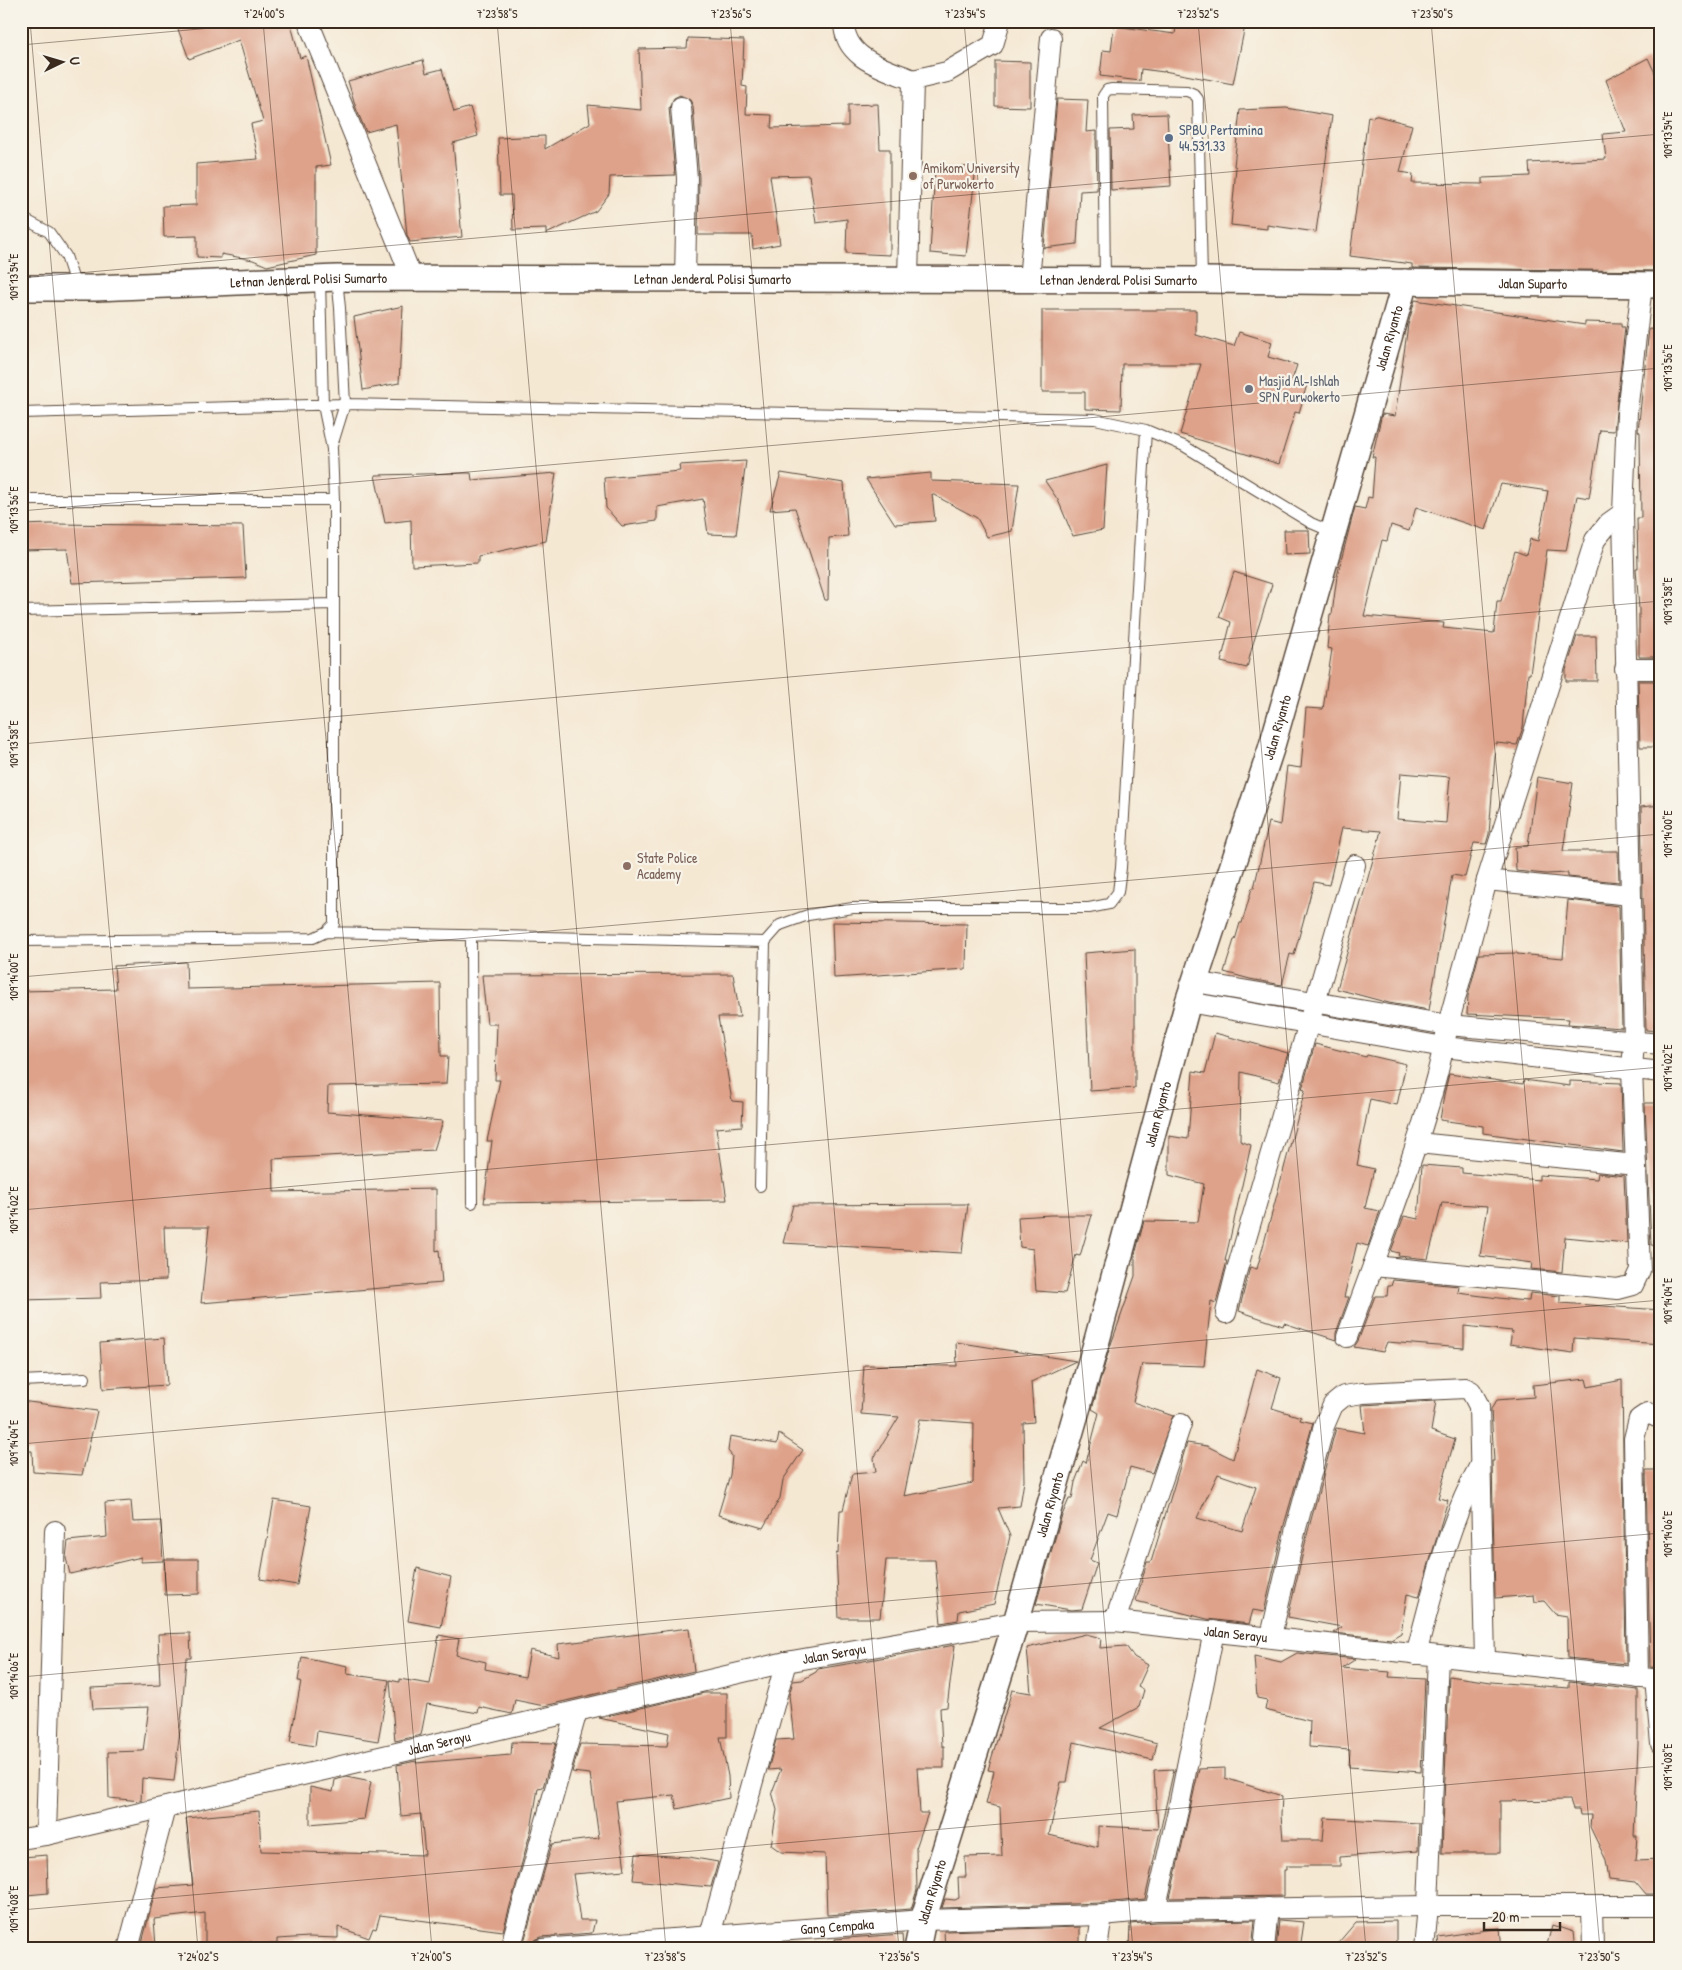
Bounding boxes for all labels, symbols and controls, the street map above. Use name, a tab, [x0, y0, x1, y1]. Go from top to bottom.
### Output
text: 7°24'00"S	[244, 5, 285, 22]
text: 7°23'58"S	[476, 5, 518, 22]
text: 7°23'56"S	[711, 5, 752, 22]
text: 7°23'54"S	[945, 5, 986, 22]
text: 7°23'52"S	[1177, 5, 1219, 22]
text: 7°23'50"S	[1411, 5, 1453, 22]
north arrow	[38, 38, 88, 88]
text: U	[66, 56, 85, 66]
text: 109°13'54"E	[1659, 111, 1676, 159]
place label: SPBU Pertamina 44.531.33	[1179, 120, 1263, 155]
marker: SPBU Pertamina 44.531.33	[1163, 132, 1175, 144]
place label: Amikom University of Purwokerto	[923, 158, 1020, 193]
marker: Amikom University of Purwokerto	[907, 170, 919, 182]
text: 109°13'54"E	[5, 253, 22, 301]
street label: Letnan Jenderal Polisi Sumarto	[230, 268, 388, 291]
street label: Letnan Jenderal Polisi Sumarto	[634, 269, 792, 288]
street label: Letnan Jenderal Polisi Sumarto	[1040, 270, 1198, 289]
street label: Jalan Suparto	[1498, 273, 1568, 294]
street label: Jalan Riyanto	[1370, 303, 1407, 373]
text: 109°13'56"E	[1659, 344, 1676, 392]
place label: Masjid Al-Ishlah SPN Purwokerto	[1259, 371, 1340, 406]
marker: Masjid Al-Ishlah SPN Purwokerto	[1243, 383, 1255, 395]
text: 109°13'56"E	[5, 486, 22, 534]
text: 109°13'58"E	[1659, 576, 1676, 625]
street label: Jalan Riyanto	[1258, 692, 1295, 762]
text: 109°13'58"E	[5, 719, 22, 768]
text: 109°14'00"E	[1659, 810, 1676, 858]
place label: State Police Academy	[637, 848, 698, 884]
marker: State Police Academy	[621, 860, 633, 872]
text: 109°14'00"E	[5, 953, 22, 1001]
text: 109°14'02"E	[1659, 1043, 1676, 1092]
street label: Jalan Riyanto	[1139, 1079, 1175, 1149]
text: 109°14'02"E	[5, 1185, 22, 1234]
text: 109°14'04"E	[1659, 1277, 1676, 1324]
text: 109°14'04"E	[5, 1419, 22, 1466]
street label: Jalan Riyanto	[1031, 1469, 1068, 1539]
text: 109°14'06"E	[1659, 1510, 1676, 1557]
street label: Jalan Serayu	[1203, 1621, 1269, 1647]
street label: Jalan Serayu	[801, 1638, 867, 1668]
text: 109°14'06"E	[5, 1652, 22, 1699]
street label: Jalan Serayu	[406, 1726, 473, 1759]
text: 109°14'08"E	[1659, 1743, 1676, 1791]
street label: Jalan Riyanto	[912, 1857, 950, 1926]
text: 109°14'08"E	[5, 1885, 22, 1933]
scale bar	[1484, 1900, 1561, 1932]
text: 20 m	[1492, 1906, 1519, 1927]
street label: Gang Cempaka	[800, 1914, 875, 1938]
text: 7°24'02"S	[178, 1948, 219, 1965]
text: 7°24'00"S	[411, 1948, 452, 1965]
text: 7°23'58"S	[644, 1948, 686, 1965]
text: 7°23'56"S	[879, 1948, 920, 1965]
text: 7°23'54"S	[1112, 1948, 1153, 1965]
text: 7°23'52"S	[1345, 1948, 1387, 1965]
text: 7°23'50"S	[1578, 1948, 1620, 1965]

